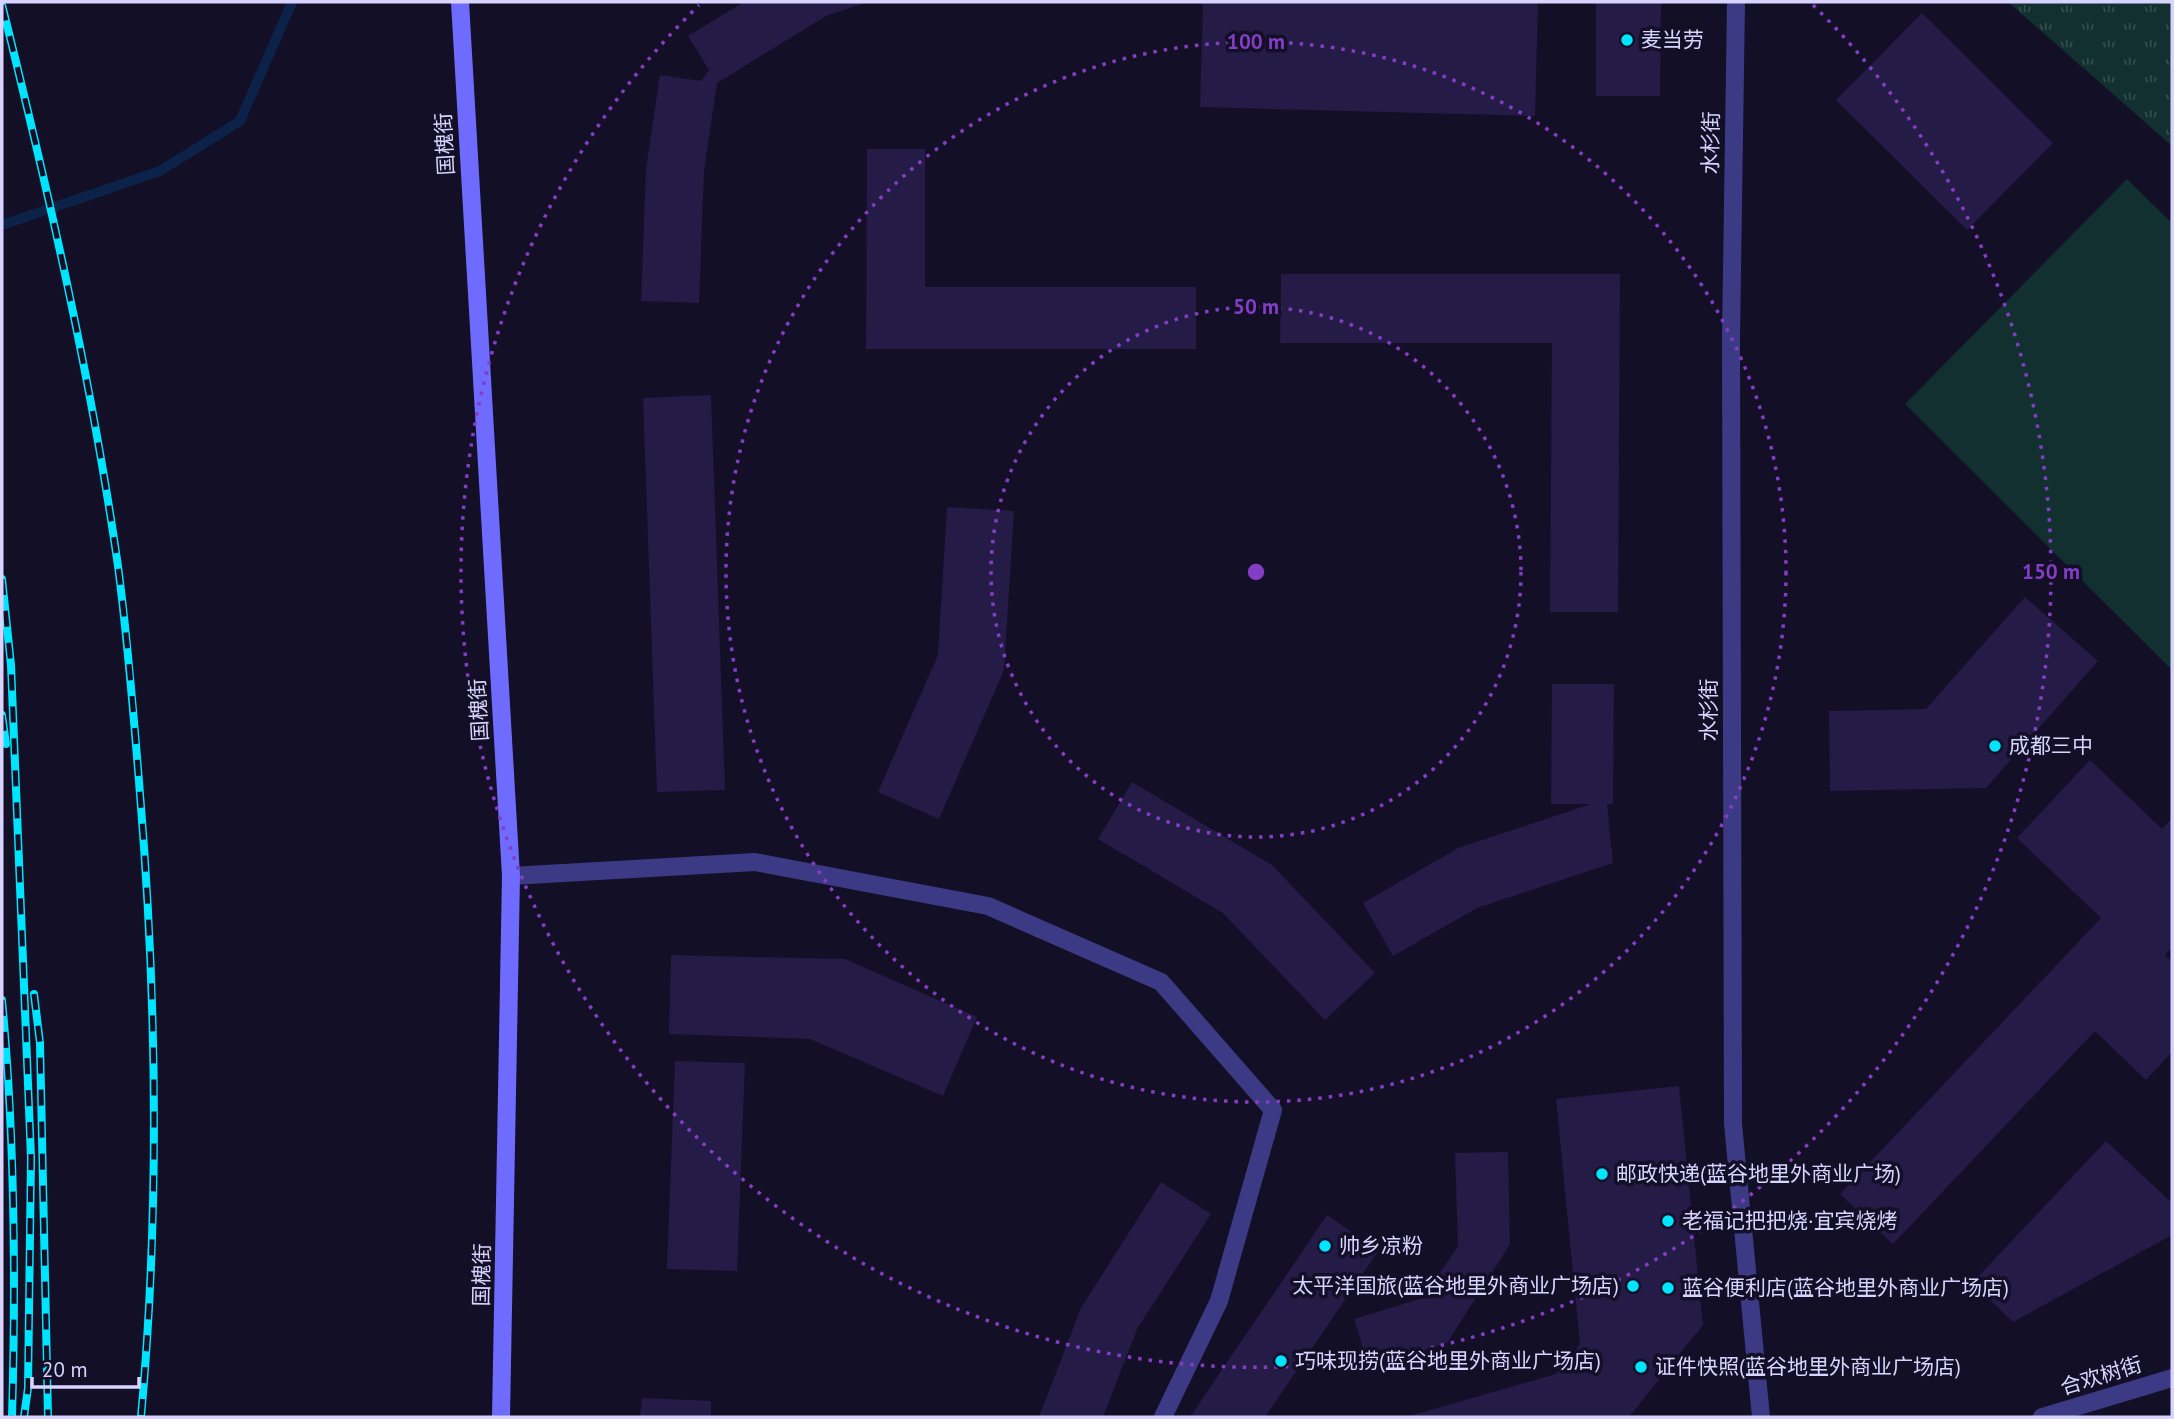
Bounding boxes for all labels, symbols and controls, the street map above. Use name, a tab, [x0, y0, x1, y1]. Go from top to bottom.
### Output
place label: 麦当劳	[1641, 26, 1704, 53]
text: 100 m	[1227, 28, 1285, 55]
marker: 麦当劳	[1619, 32, 1635, 48]
street label: 水杉街	[1696, 111, 1725, 175]
street label: 国槐街	[429, 112, 460, 176]
text: 50 m	[1233, 293, 1279, 320]
text: 150 m	[2022, 558, 2080, 585]
centre of rings	[1244, 560, 1268, 584]
street label: 国槐街	[463, 678, 494, 742]
street label: 水杉街	[1695, 679, 1722, 742]
place label: 成都三中	[2009, 732, 2093, 759]
marker: 成都三中	[1987, 738, 2003, 754]
place label: 邮政快递(蓝谷地里外商业广场)	[1616, 1160, 1901, 1187]
marker: 邮政快递(蓝谷地里外商业广场)	[1594, 1166, 1610, 1182]
place label: 老福记把把烧·宜宾烧烤	[1682, 1207, 1898, 1234]
marker: 老福记把把烧·宜宾烧烤	[1660, 1213, 1676, 1229]
place label: 帅乡凉粉	[1339, 1232, 1423, 1259]
marker: 帅乡凉粉	[1317, 1238, 1333, 1254]
street label: 国槐街	[467, 1243, 496, 1307]
place label: 太平洋国旅(蓝谷地里外商业广场店)	[1292, 1272, 1619, 1299]
place label: 蓝谷便利店(蓝谷地里外商业广场店)	[1682, 1274, 2009, 1301]
marker: 太平洋国旅(蓝谷地里外商业广场店)	[1625, 1278, 1641, 1294]
marker: 蓝谷便利店(蓝谷地里外商业广场店)	[1660, 1280, 1676, 1296]
scale bar	[32, 1346, 138, 1390]
place label: 巧味现捞(蓝谷地里外商业广场店)	[1295, 1347, 1601, 1374]
street label: 合欢树街	[2057, 1350, 2145, 1401]
marker: 巧味现捞(蓝谷地里外商业广场店)	[1273, 1353, 1289, 1369]
place label: 证件快照(蓝谷地里外商业广场店)	[1655, 1353, 1961, 1380]
text: 20 m	[42, 1356, 88, 1383]
marker: 证件快照(蓝谷地里外商业广场店)	[1633, 1359, 1649, 1375]

